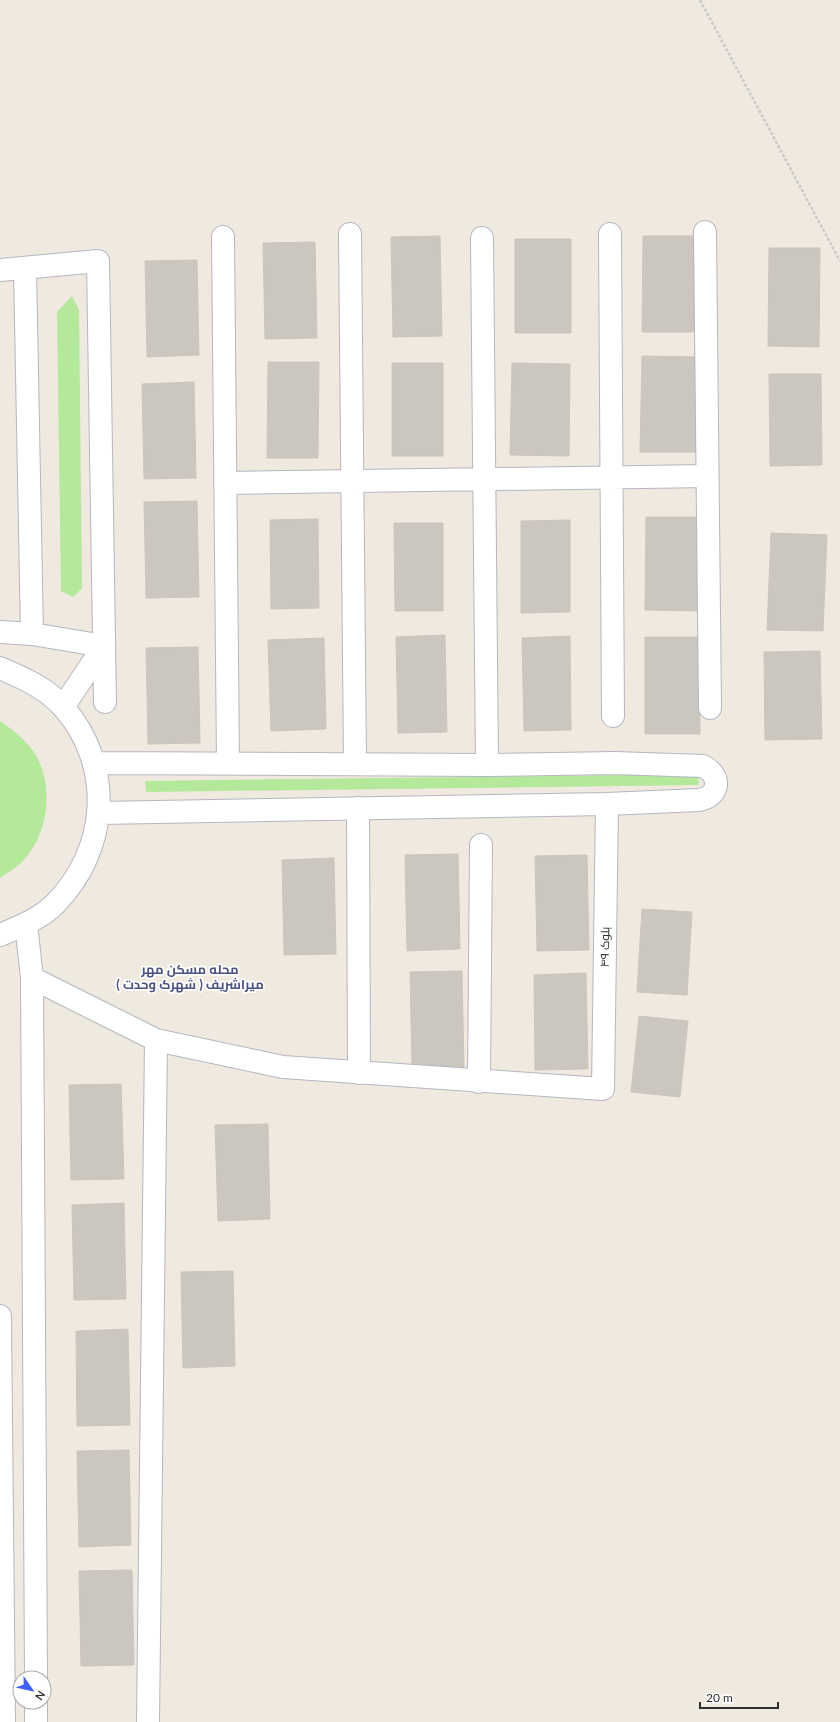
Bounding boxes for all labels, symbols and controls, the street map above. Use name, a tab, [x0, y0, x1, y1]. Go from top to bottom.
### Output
street label: بلوک ۴۹	[597, 927, 612, 967]
district label: محله مسکن مهر میراشریف ( شهرک وحدت )	[116, 961, 264, 993]
north arrow	[12, 1670, 52, 1710]
scale bar	[700, 1684, 778, 1710]
text: N	[33, 1689, 48, 1703]
text: 20 m	[706, 1690, 733, 1705]

